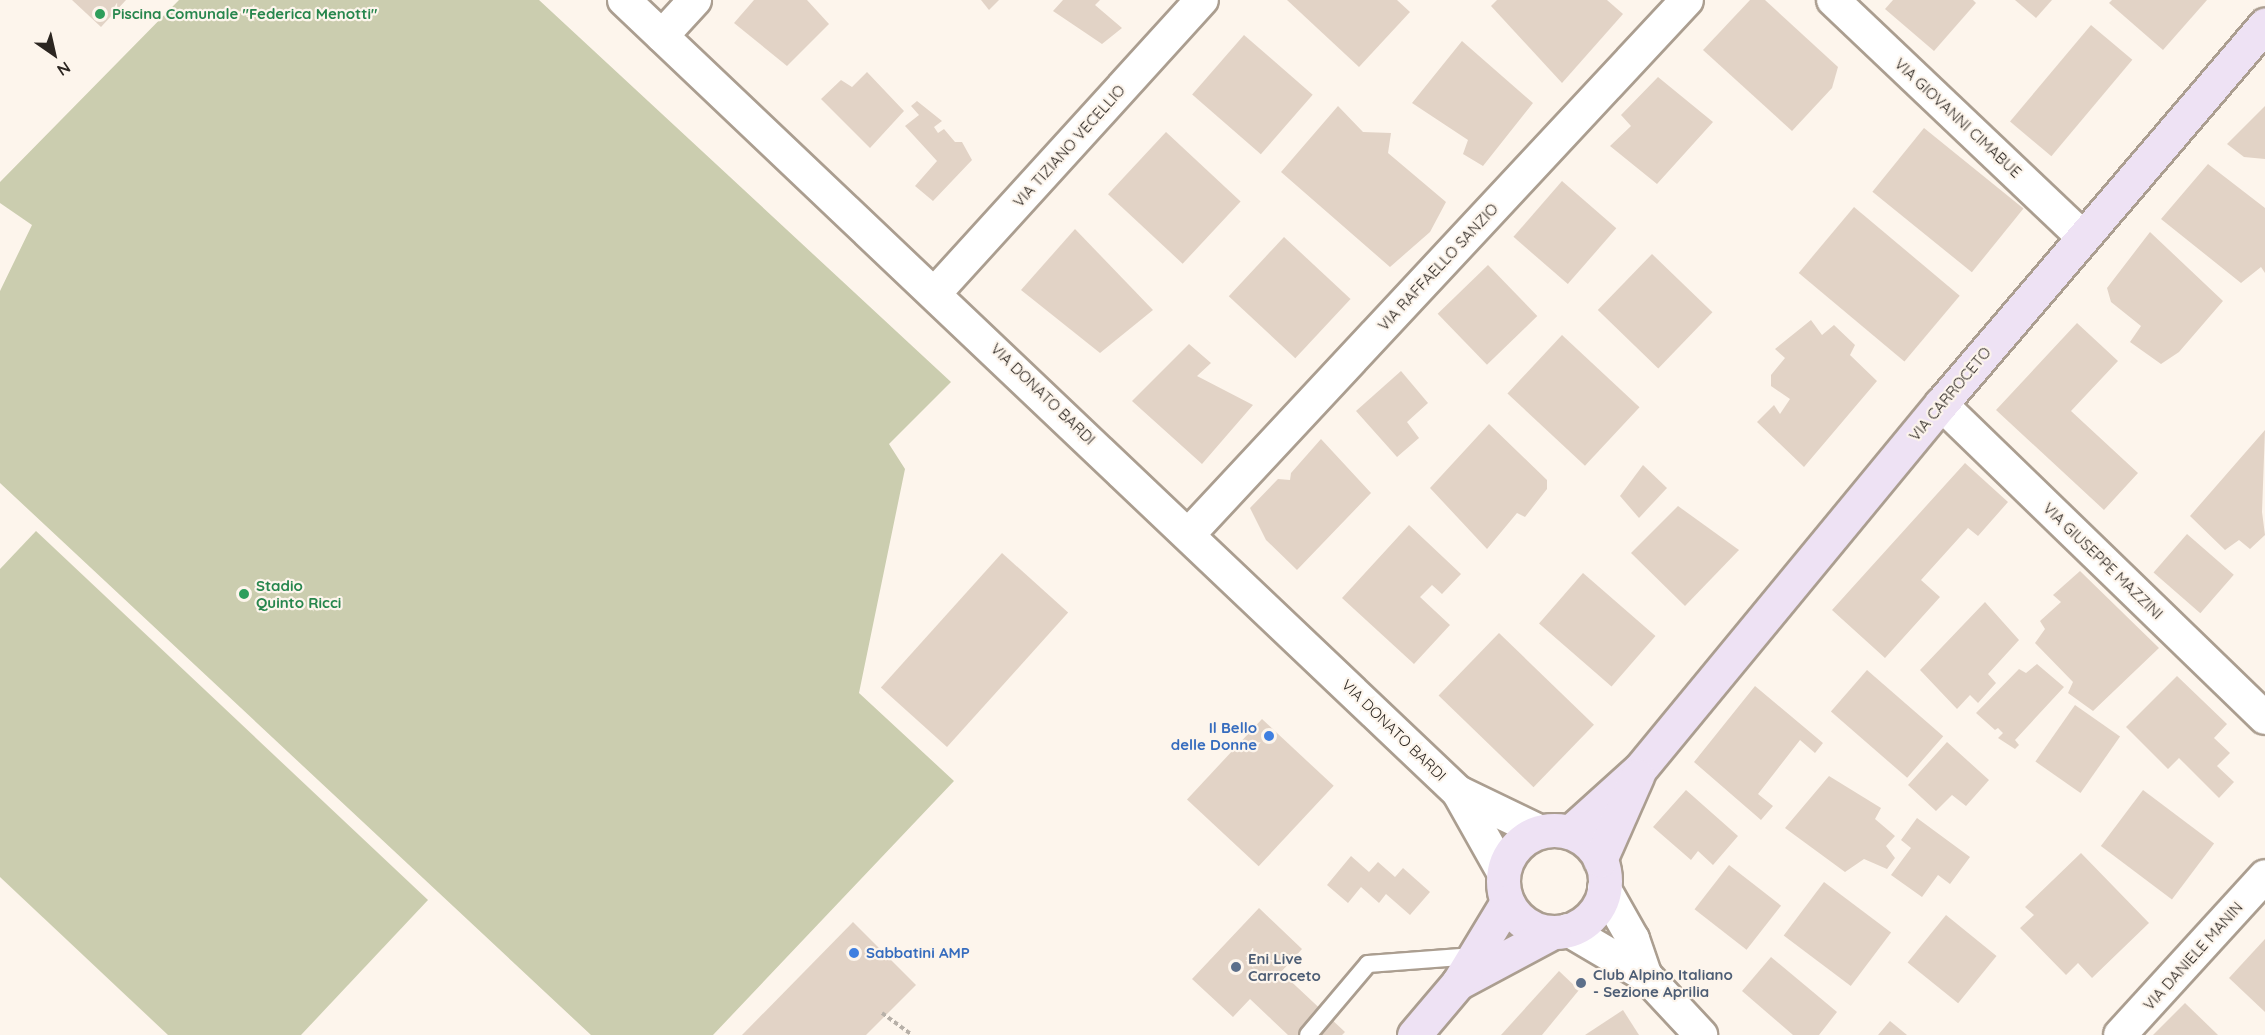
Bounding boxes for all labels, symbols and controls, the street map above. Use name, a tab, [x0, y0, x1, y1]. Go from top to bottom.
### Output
place label: Piscina Comunale "Federica Menotti"	[112, 5, 377, 23]
marker: Piscina Comunale "Federica Menotti"	[93, 7, 107, 21]
north arrow	[24, 24, 84, 84]
street label: VIA GIOVANNI CIMABUE	[1891, 55, 2025, 181]
text: N	[54, 57, 75, 80]
street label: VIA TIZIANO VECELLIO	[1009, 81, 1129, 211]
street label: VIA RAFFAELLO SANZIO	[1374, 200, 1502, 334]
street label: VIA DONATO BARDI	[987, 340, 1099, 448]
street label: VIA CARROCETO	[1905, 343, 1995, 445]
street label: VIA GIUSEPPE MAZZINI	[2039, 499, 2167, 623]
place label: Stadio Quinto Ricci	[256, 576, 341, 611]
marker: Stadio Quinto Ricci	[237, 587, 251, 601]
street label: VIA DONATO BARDI	[1338, 676, 1450, 784]
place label: Il Bello delle Donne	[1171, 718, 1257, 753]
marker: Il Bello delle Donne	[1262, 729, 1276, 743]
street label: VIA DANIELE MANIN	[2140, 898, 2246, 1014]
place label: Sabbatini AMP	[866, 944, 970, 962]
marker: Sabbatini AMP	[847, 946, 861, 960]
place label: Eni Live Carroceto	[1248, 949, 1321, 984]
marker: Eni Live Carroceto	[1229, 960, 1243, 974]
place label: Club Alpino Italiano - Sezione Aprilia	[1593, 965, 1733, 1000]
marker: Club Alpino Italiano - Sezione Aprilia	[1574, 976, 1588, 990]

